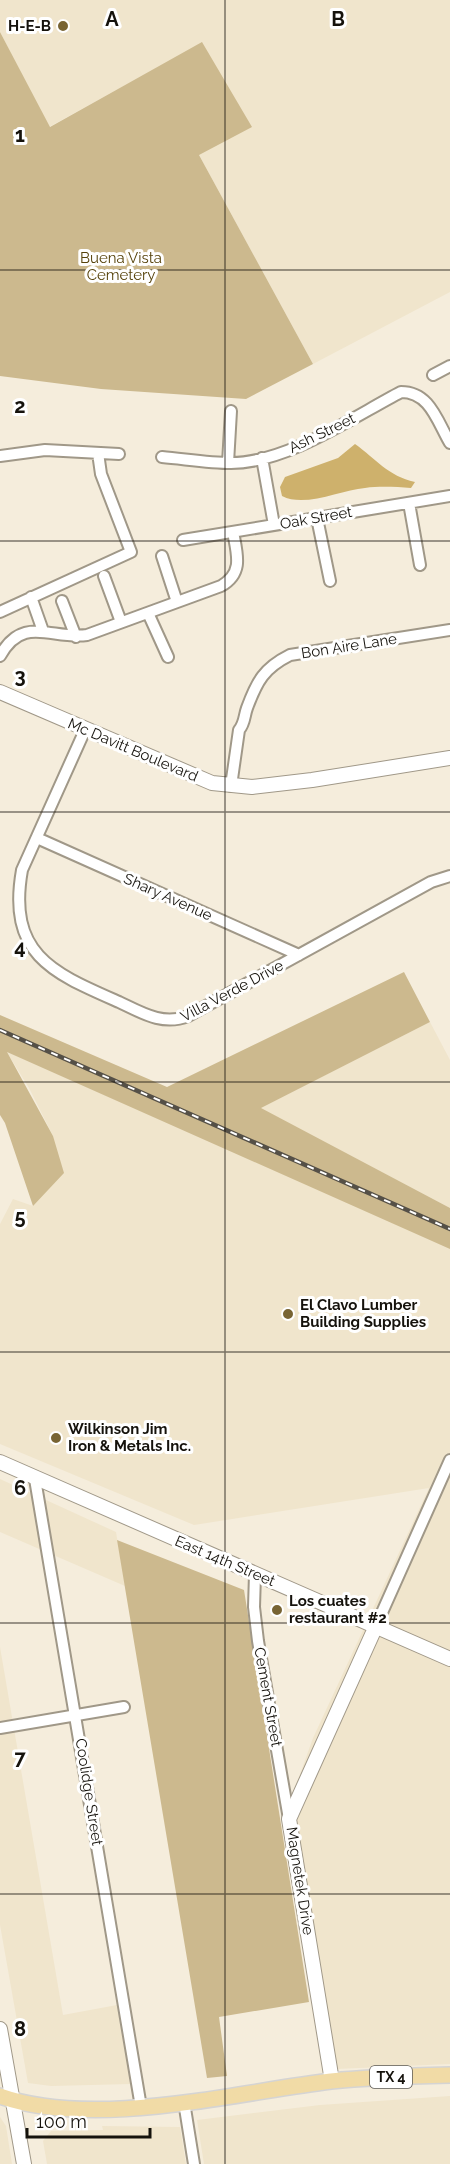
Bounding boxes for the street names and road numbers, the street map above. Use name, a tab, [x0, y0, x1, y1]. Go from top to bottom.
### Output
street label: Ash Street	[286, 409, 358, 457]
street label: Oak Street	[279, 503, 353, 533]
street label: Bon Aire Lane	[300, 630, 398, 662]
street label: Mc Davitt Boulevard	[65, 714, 201, 786]
street label: Shary Avenue	[121, 869, 215, 925]
street label: Villa Verde Drive	[177, 956, 287, 1026]
street label: East 14th Street	[172, 1532, 278, 1590]
street label: Cement Street	[250, 1646, 286, 1748]
street label: Coolidge Street	[72, 1737, 106, 1847]
street label: Magnetek Drive	[283, 1826, 317, 1937]
road number: TX 4	[370, 2066, 412, 2088]

